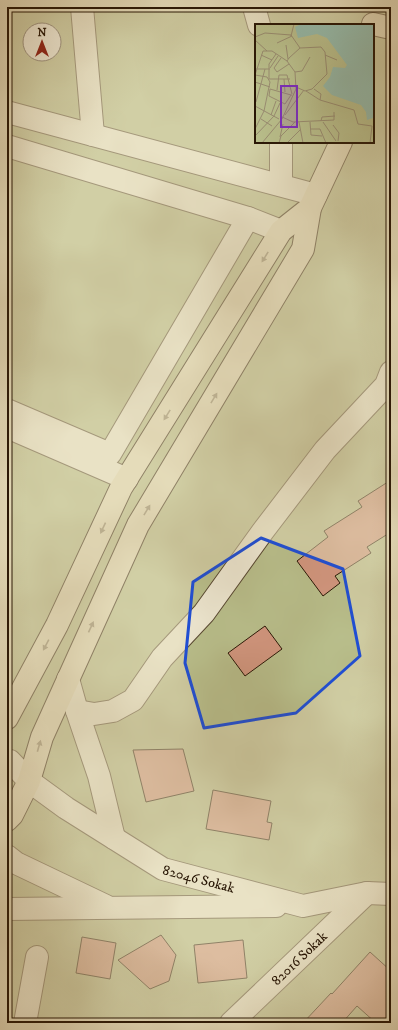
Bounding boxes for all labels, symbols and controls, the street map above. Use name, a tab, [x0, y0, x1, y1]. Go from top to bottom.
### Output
north arrow	[22, 22, 62, 62]
inset map	[255, 24, 374, 143]
text: N	[37, 26, 47, 40]
one-way arrow	[261, 252, 269, 262]
one-way arrow	[210, 392, 217, 404]
one-way arrow	[163, 409, 170, 421]
one-way arrow	[143, 505, 151, 515]
one-way arrow	[100, 522, 106, 534]
one-way arrow	[89, 621, 95, 633]
one-way arrow	[43, 639, 50, 651]
one-way arrow	[36, 740, 42, 752]
street label: 82046 Sokak	[161, 861, 237, 898]
street label: 82016 Sokak	[268, 928, 331, 990]

